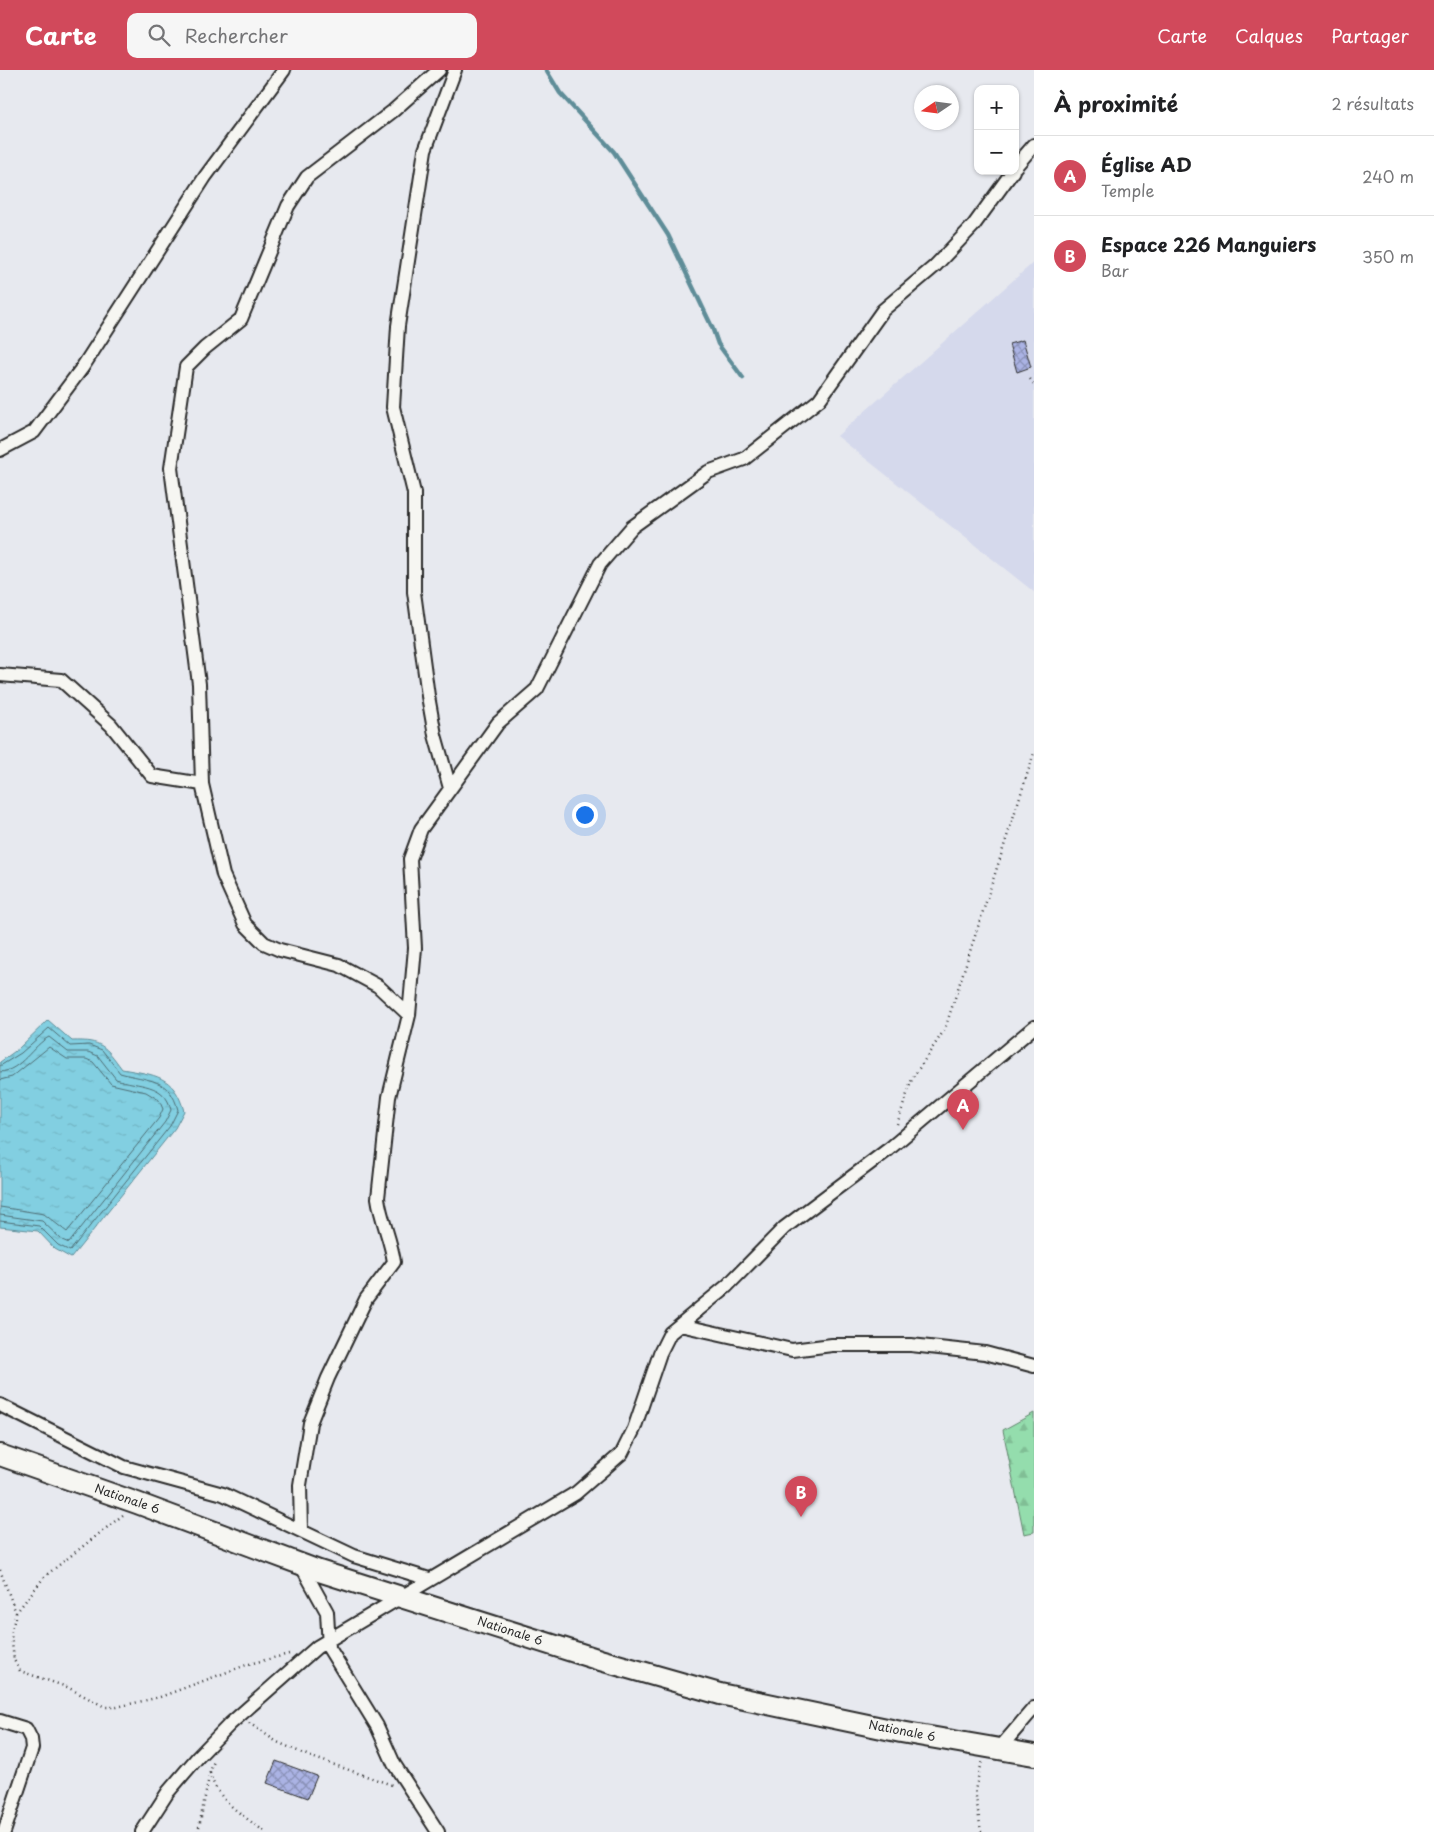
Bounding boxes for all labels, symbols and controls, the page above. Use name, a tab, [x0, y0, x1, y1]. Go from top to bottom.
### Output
search box	[127, 13, 477, 58]
text: Carte	[25, 17, 97, 53]
icon: search	[145, 21, 173, 49]
text: Rechercher	[185, 21, 288, 49]
text: Carte	[1157, 22, 1207, 49]
text: Calques	[1235, 22, 1303, 49]
text: Partager	[1331, 22, 1409, 49]
north arrow	[914, 85, 959, 130]
map controls	[974, 85, 1019, 175]
button: +	[974, 85, 1019, 130]
text: À proximité	[1054, 87, 1178, 119]
text: 2 résultats	[1331, 91, 1414, 115]
button: −	[974, 130, 1019, 175]
text: Église AD	[1101, 150, 1192, 178]
text: A	[1064, 164, 1076, 188]
text: 240 m	[1362, 164, 1414, 188]
text: Temple	[1101, 178, 1154, 202]
text: Espace 226 Manguiers	[1101, 230, 1316, 258]
text: B	[1065, 244, 1075, 268]
text: 350 m	[1362, 244, 1414, 268]
text: Bar	[1101, 258, 1129, 282]
your location	[572, 802, 598, 828]
pin: A	[947, 1089, 979, 1130]
pin: B	[785, 1476, 817, 1517]
street label: Nationale 6	[92, 1479, 162, 1518]
street label: Nationale 6	[475, 1611, 545, 1649]
street label: Nationale 6	[867, 1715, 937, 1745]

